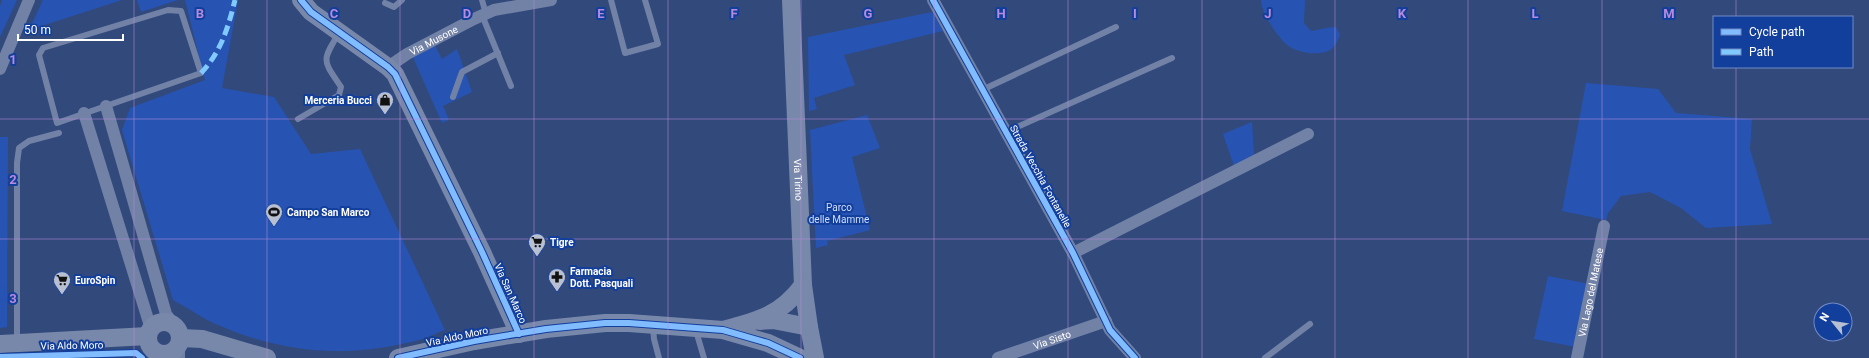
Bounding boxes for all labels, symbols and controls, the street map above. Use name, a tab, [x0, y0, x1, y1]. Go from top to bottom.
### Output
text: B	[196, 6, 204, 21]
text: C	[330, 6, 339, 21]
text: D	[463, 6, 471, 21]
text: E	[597, 6, 605, 21]
text: F	[730, 6, 738, 21]
text: G	[864, 6, 873, 21]
text: H	[996, 6, 1006, 21]
text: I	[1133, 6, 1137, 21]
text: J	[1264, 6, 1272, 21]
text: K	[1398, 6, 1407, 21]
text: L	[1531, 6, 1539, 21]
text: M	[1663, 6, 1675, 21]
scale bar	[18, 16, 123, 42]
legend	[1713, 16, 1853, 68]
text: 50 m	[24, 23, 51, 37]
street label: Via Musone	[408, 23, 460, 58]
text: Cycle path	[1749, 25, 1805, 39]
text: Path	[1749, 45, 1774, 59]
text: 1	[9, 52, 17, 67]
shop icon: Merceria Bucci	[375, 90, 395, 115]
place label: Merceria Bucci	[304, 95, 372, 106]
street label: Strada Vecchia Fontanelle	[1008, 123, 1073, 229]
street label: Via Tirino	[792, 159, 804, 201]
text: 2	[9, 172, 17, 187]
sports icon: Campo San Marco	[264, 202, 284, 227]
park label: Parco delle Mamme	[809, 202, 869, 225]
place label: Campo San Marco	[287, 207, 370, 218]
supermarket icon: Tigre	[527, 232, 547, 257]
place label: Tigre	[550, 237, 574, 248]
street label: Via Lago del Matese	[1576, 247, 1605, 338]
street label: Via San Marco	[492, 261, 529, 325]
place label: Farmacia Dott. Pasquali	[570, 266, 633, 289]
pharmacy icon: Farmacia Dott. Pasquali	[547, 267, 567, 292]
supermarket icon: EuroSpin	[52, 270, 72, 295]
place label: EuroSpin	[75, 275, 116, 286]
text: 3	[9, 291, 17, 306]
north arrow	[1813, 302, 1853, 342]
text: N	[1817, 310, 1832, 324]
street label: Via Aldo Moro	[425, 325, 489, 348]
street label: Via Sisto	[1032, 328, 1073, 352]
street label: Via Aldo Moro	[40, 339, 104, 352]

